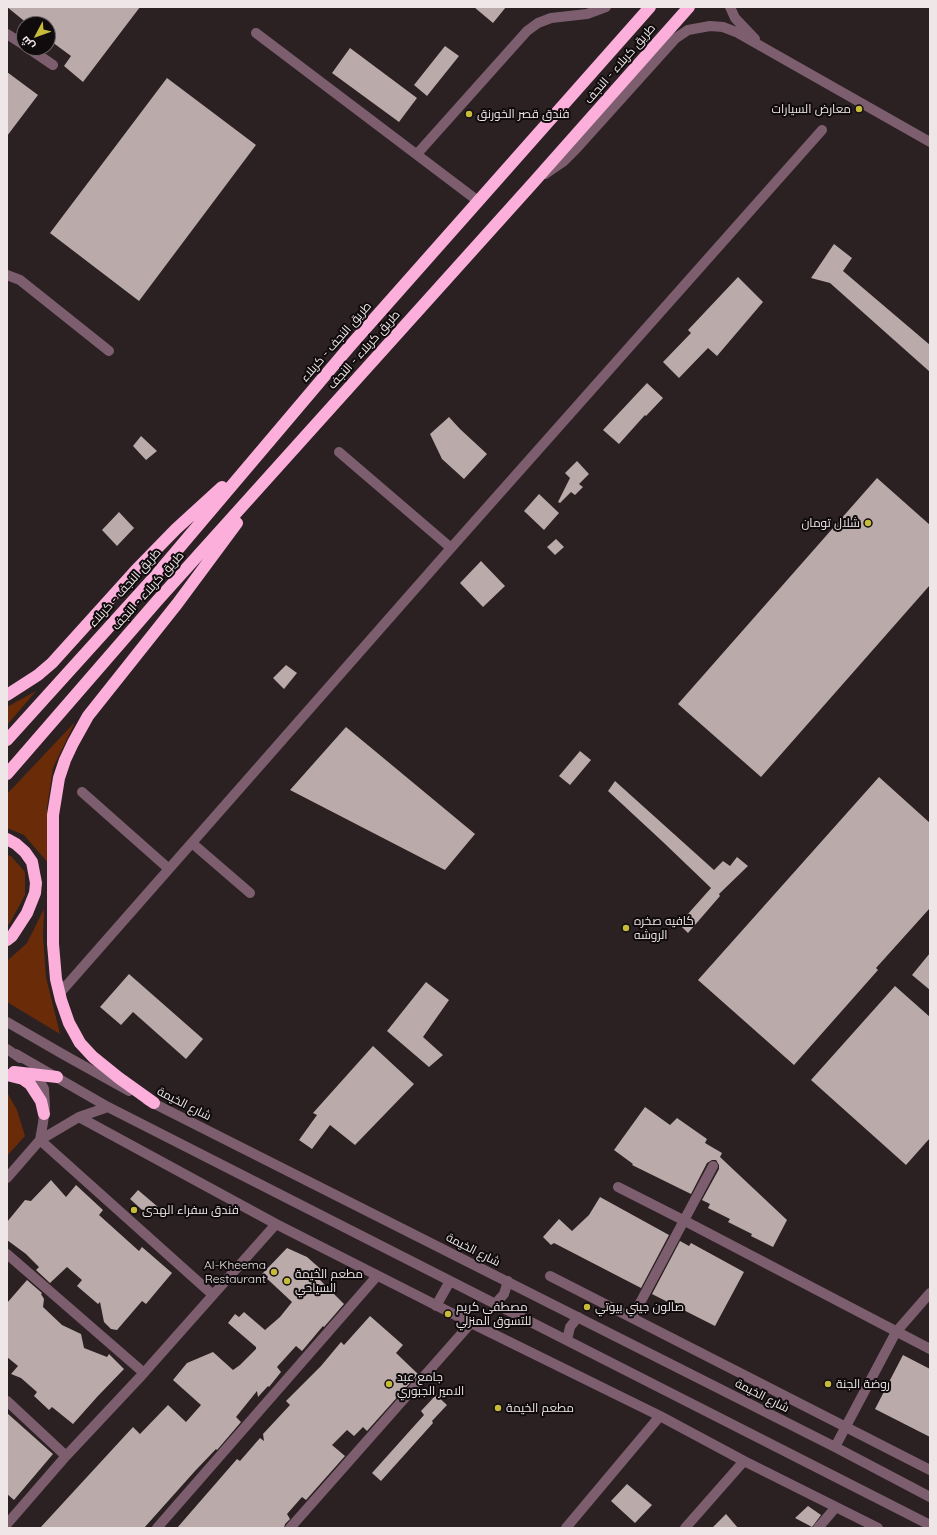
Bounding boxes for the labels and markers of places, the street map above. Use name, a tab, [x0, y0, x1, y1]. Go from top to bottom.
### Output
place label: معارض السيارات	[772, 102, 851, 116]
marker: معارض السيارات	[854, 104, 864, 114]
place label: فندق قصر الخورنق	[477, 107, 570, 121]
marker: فندق قصر الخورنق	[464, 109, 474, 119]
place label: شلال تومان	[801, 516, 860, 530]
marker: شلال تومان	[863, 518, 873, 528]
place label: كافيه صخره الروشه	[634, 914, 694, 942]
marker: كافيه صخره الروشه	[621, 923, 631, 933]
place label: فندق سفراء الهدى	[142, 1203, 239, 1217]
marker: فندق سفراء الهدى	[129, 1205, 139, 1215]
place label: Al-Kheema Restaurant	[204, 1258, 266, 1286]
marker: Al-Kheema Restaurant	[269, 1267, 279, 1277]
place label: مطعم الخيمة السياحي	[295, 1267, 363, 1295]
marker: مطعم الخيمة السياحي	[282, 1276, 292, 1286]
place label: مصطفى كريم للتسوق المنزلي	[456, 1300, 531, 1328]
place label: صالون جيني بيوتي	[595, 1300, 684, 1314]
marker: صالون جيني بيوتي	[582, 1302, 592, 1312]
marker: مصطفى كريم للتسوق المنزلي	[443, 1309, 453, 1319]
place label: جامع عبد الامير الجبوري	[397, 1370, 464, 1398]
place label: روضة الجنة	[836, 1377, 890, 1391]
marker: جامع عبد الامير الجبوري	[384, 1379, 394, 1389]
marker: روضة الجنة	[823, 1379, 833, 1389]
place label: مطعم الخيمة	[506, 1401, 574, 1415]
marker: مطعم الخيمة	[493, 1403, 503, 1413]

